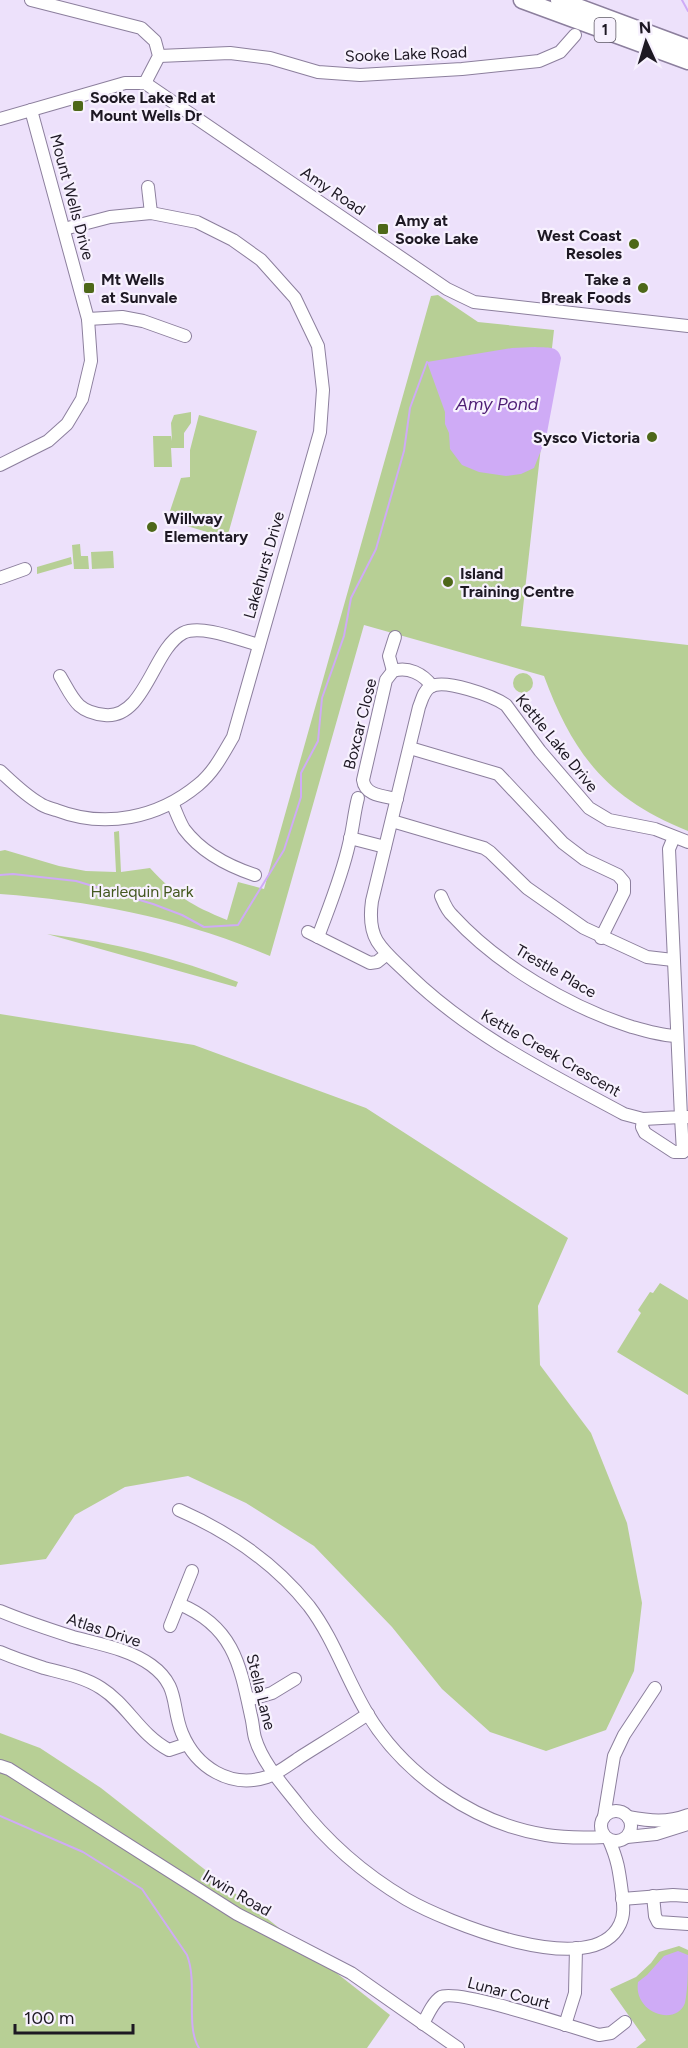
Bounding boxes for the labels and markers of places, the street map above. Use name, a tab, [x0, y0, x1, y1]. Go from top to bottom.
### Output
place label: Sooke Lake Rd at Mount Wells Dr	[90, 88, 216, 125]
marker: Sooke Lake Rd at Mount Wells Dr	[71, 99, 85, 113]
place label: Amy at Sooke Lake	[395, 211, 478, 248]
marker: Amy at Sooke Lake	[376, 222, 390, 236]
place label: West Coast Resoles	[537, 226, 623, 263]
marker: West Coast Resoles	[627, 237, 641, 251]
place label: Mt Wells at Sunvale	[101, 270, 178, 307]
place label: Take a Break Foods	[541, 270, 632, 307]
marker: Mt Wells at Sunvale	[82, 281, 96, 295]
marker: Take a Break Foods	[636, 281, 650, 295]
place label: Sysco Victoria	[533, 428, 640, 447]
marker: Sysco Victoria	[645, 430, 659, 444]
place label: Willway Elementary	[164, 509, 249, 546]
marker: Willway Elementary	[145, 520, 159, 534]
place label: Island Training Centre	[460, 564, 574, 601]
marker: Island Training Centre	[441, 575, 455, 589]

